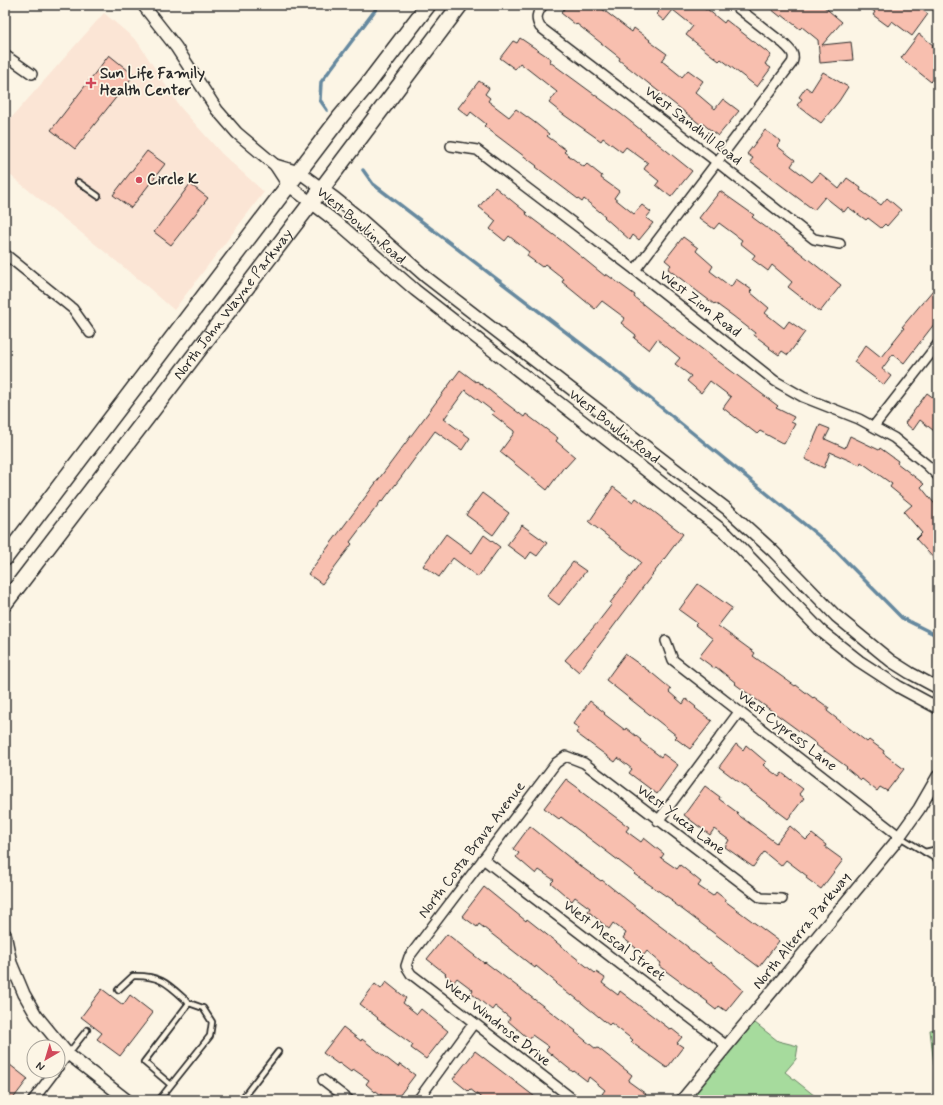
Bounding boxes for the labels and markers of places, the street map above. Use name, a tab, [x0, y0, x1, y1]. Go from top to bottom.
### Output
place label: Sun Life Family Health Center	[100, 64, 205, 101]
marker: Sun Life Family Health Center	[85, 77, 97, 89]
place label: Circle K	[147, 170, 199, 190]
marker: Circle K	[134, 175, 144, 185]

